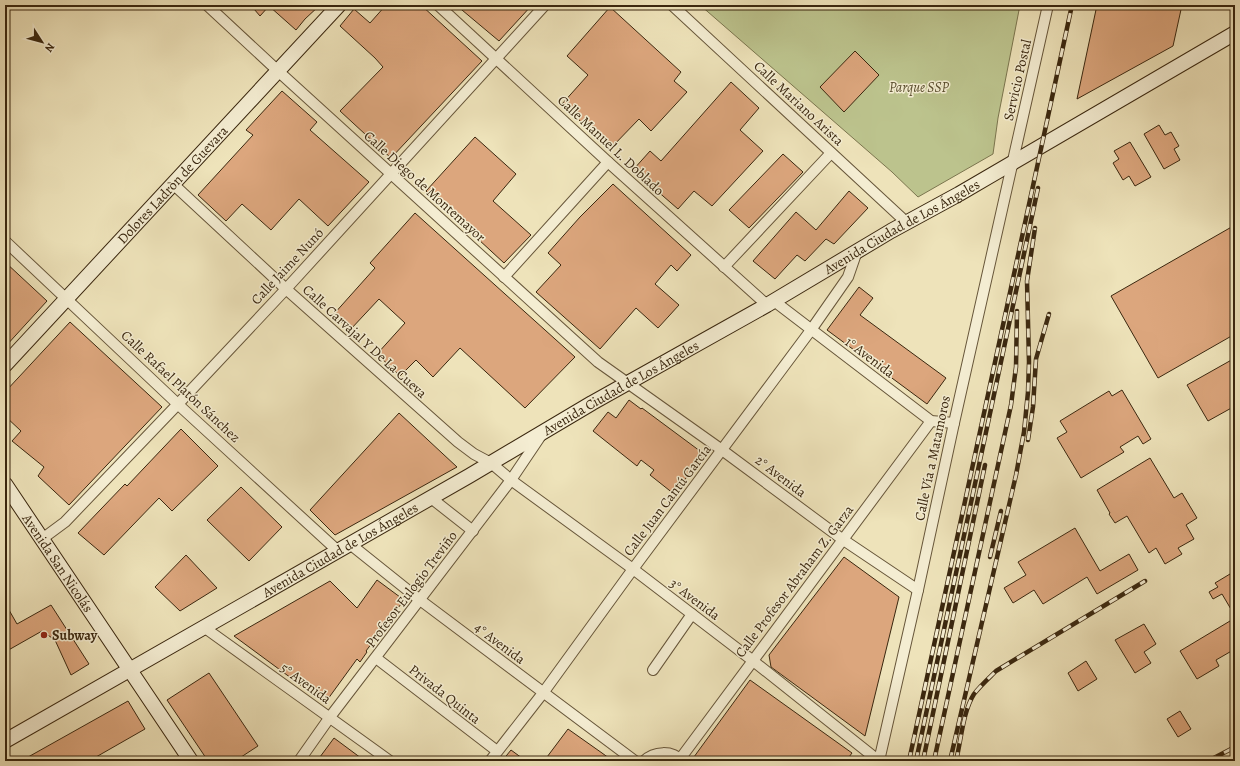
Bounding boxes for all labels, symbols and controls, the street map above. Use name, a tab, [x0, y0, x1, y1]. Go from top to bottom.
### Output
north arrow	[22, 22, 62, 62]
street label: Servicio Postal	[999, 37, 1036, 123]
text: N	[41, 40, 58, 55]
street label: Calle Mariano Arista	[750, 57, 848, 150]
park label: Parque SSP	[889, 78, 950, 97]
street label: Calle Manuel L. Doblado	[553, 91, 668, 200]
street label: Dolores Ladròn de Guevara	[113, 121, 233, 248]
street label: Calle Diego de Montemayor	[360, 127, 490, 247]
street label: Avenida Ciudad de Los Ángeles	[820, 175, 983, 279]
street label: Calle Jaime Nunó	[247, 224, 328, 309]
street label: Calle Carvajal Y De La Cueva	[298, 280, 431, 403]
street label: Calle Rafael Platón Sánchez	[117, 326, 244, 447]
street label: 1° Avenida	[841, 332, 899, 383]
street label: Avenida Ciudad de Los Ángeles	[539, 336, 702, 440]
street label: Calle Vía a Matamoros	[910, 394, 955, 522]
street label: Calle Juan Cantú García	[619, 440, 716, 560]
street label: 2° Avenida	[751, 451, 811, 502]
street label: Avenida Ciudad de Los Ángeles	[258, 498, 422, 602]
street label: Calle Profesor Abraham Z. Garza	[731, 501, 858, 661]
street label: Avenida San Nicolás	[17, 509, 97, 616]
street label: Profesor Eulogio Treviño	[361, 527, 462, 652]
street label: 3° Avenida	[666, 574, 724, 625]
street label: 4° Avenida	[470, 618, 529, 669]
place label: Subway	[52, 626, 98, 645]
marker: Subway	[39, 630, 49, 640]
street label: 5° Avenida	[276, 658, 335, 709]
street label: Privada Quinta	[405, 660, 485, 729]

